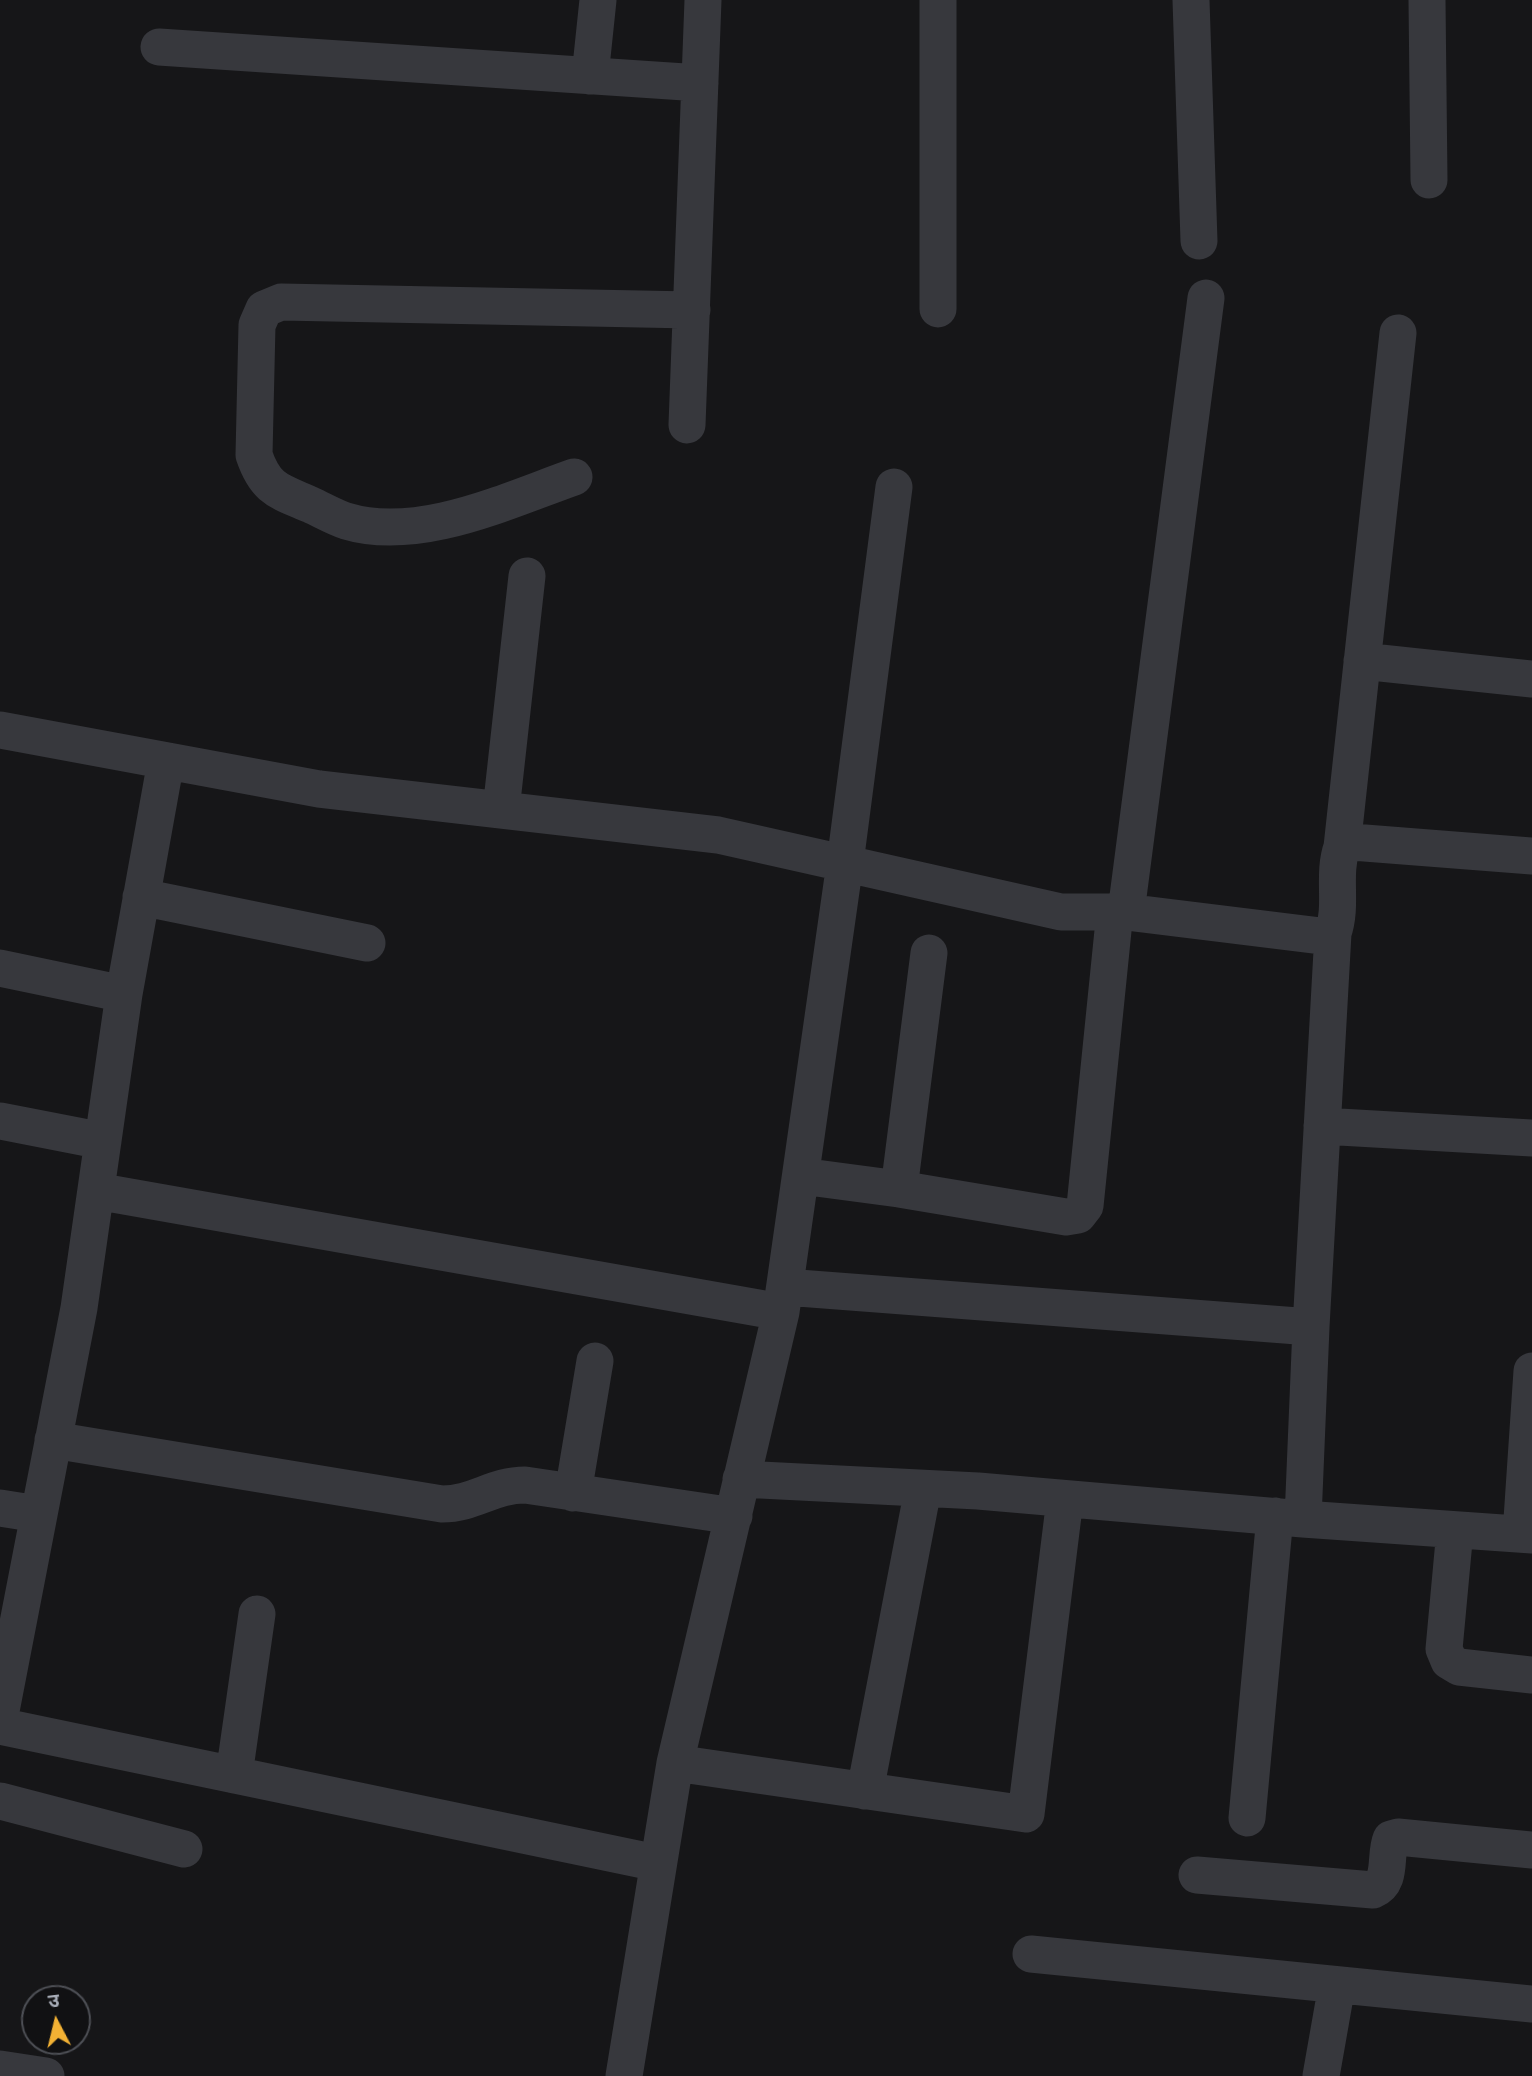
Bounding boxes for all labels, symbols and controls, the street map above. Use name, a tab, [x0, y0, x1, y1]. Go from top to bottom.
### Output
north arrow	[21, 1985, 91, 2055]
text: उ	[47, 1990, 60, 2012]

